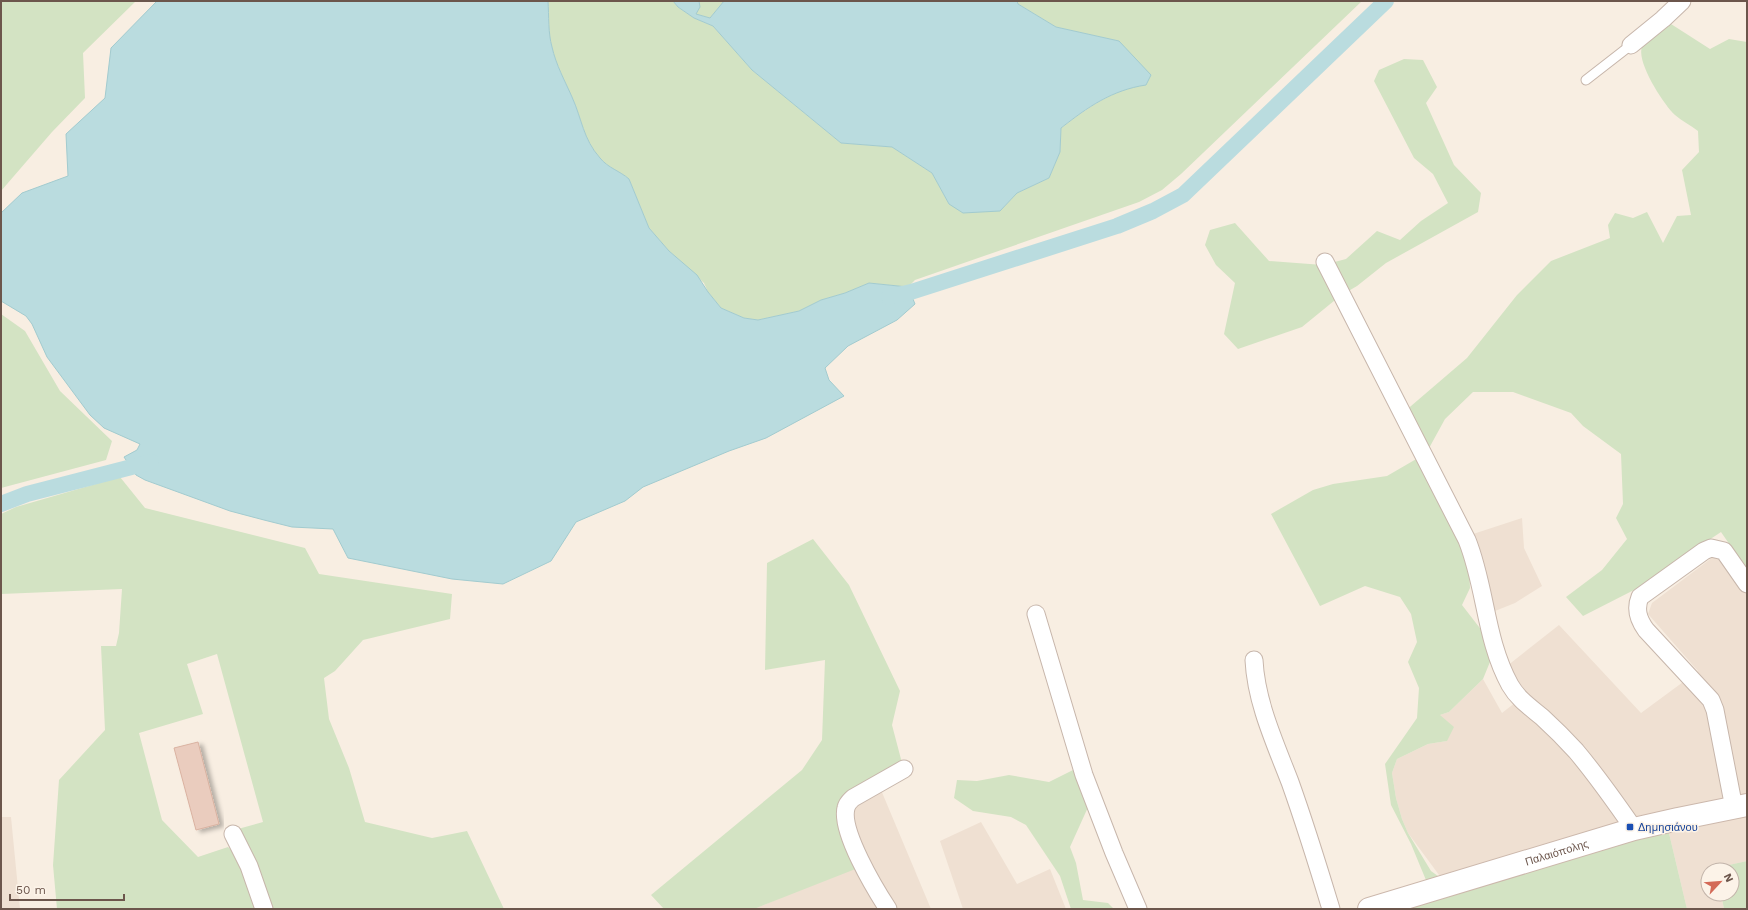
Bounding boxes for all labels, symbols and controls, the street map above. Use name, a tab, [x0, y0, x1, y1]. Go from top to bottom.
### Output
place label: Δημησιάνου	[1638, 821, 1698, 834]
marker: Δημησιάνου	[1625, 822, 1635, 832]
street label: Παλαιόπολης	[1524, 837, 1590, 869]
north arrow	[1700, 862, 1740, 902]
text: N	[1721, 871, 1736, 884]
scale bar	[10, 876, 124, 902]
text: 50 m	[16, 883, 46, 897]

